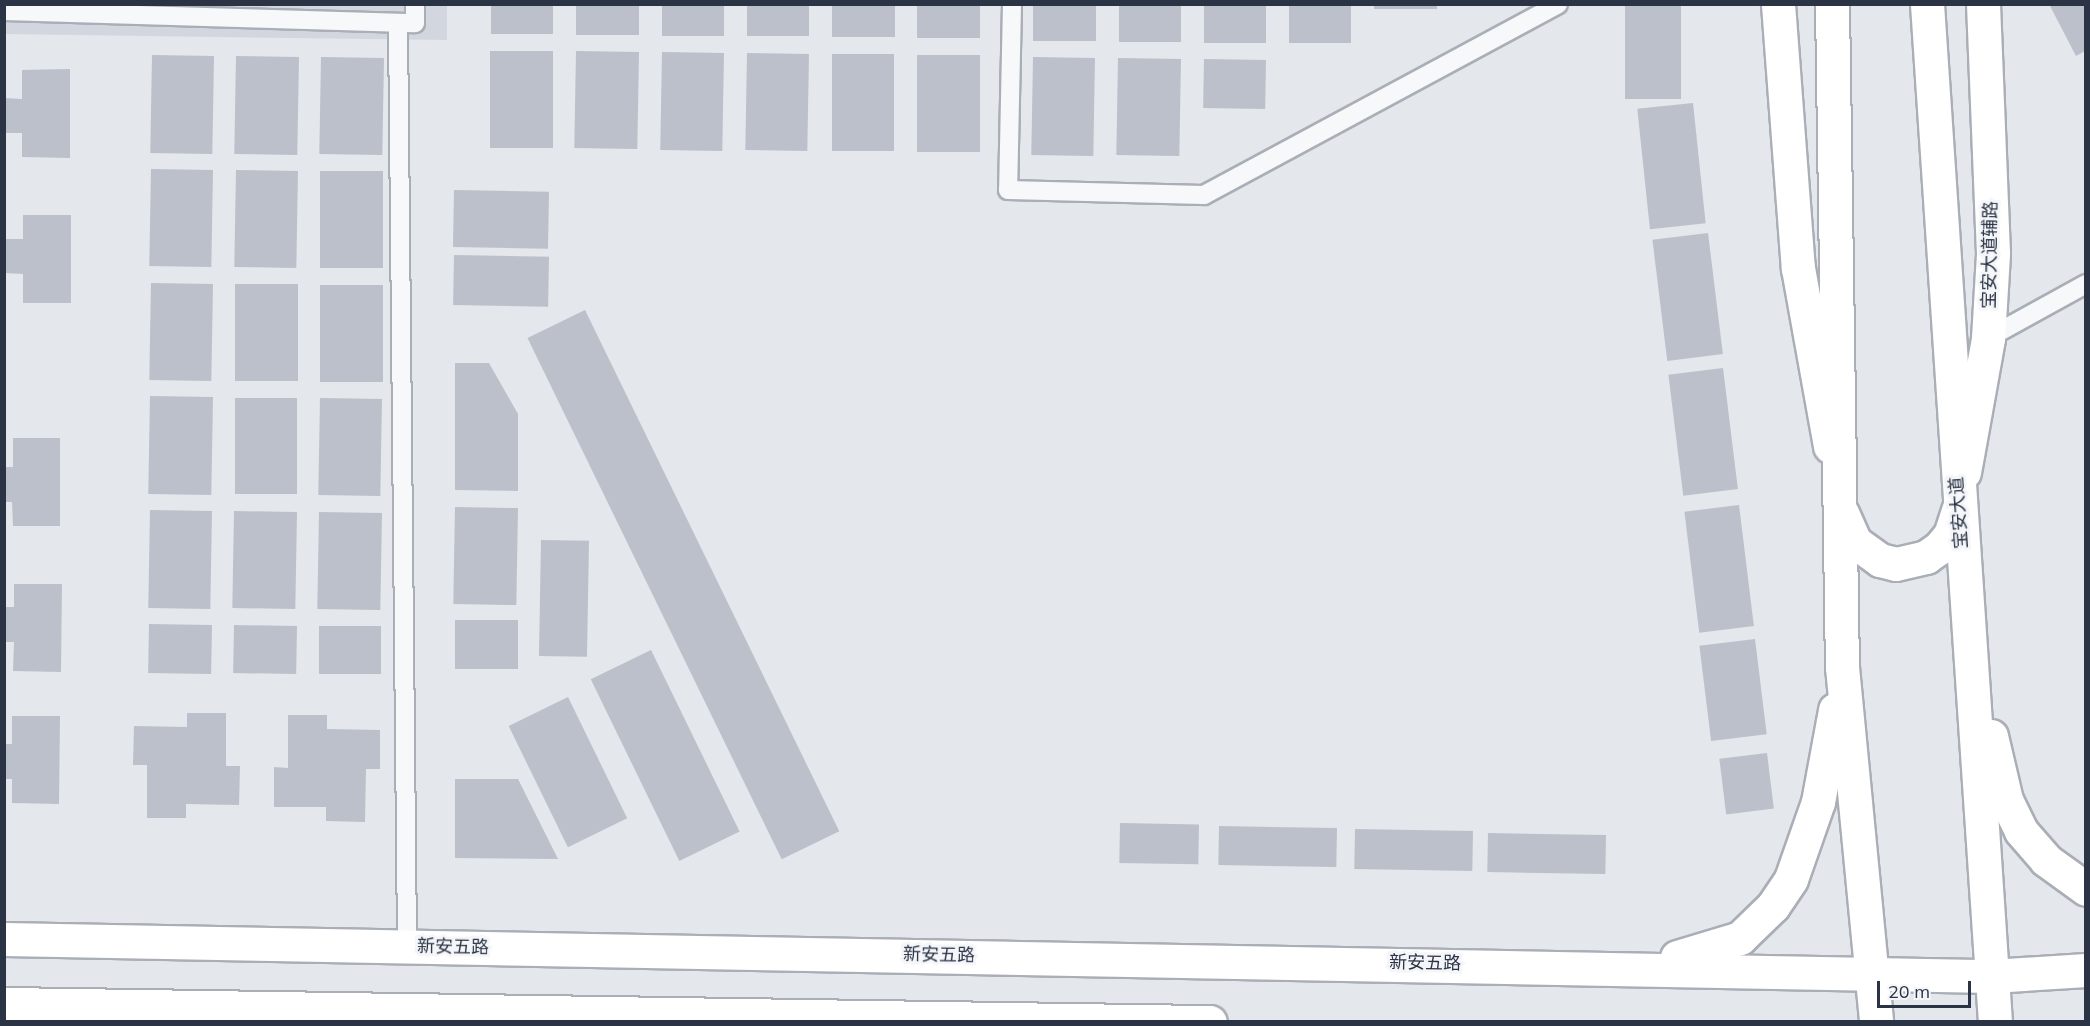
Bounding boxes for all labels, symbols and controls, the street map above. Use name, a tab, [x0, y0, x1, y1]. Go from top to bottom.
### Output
street label: 宝安大道辅路	[1978, 201, 2002, 309]
street label: 宝安大道	[1946, 476, 1972, 550]
street label: 新安五路	[417, 936, 489, 958]
street label: 新安五路	[903, 944, 975, 966]
street label: 新安五路	[1389, 952, 1461, 974]
scale bar	[1880, 969, 1974, 1007]
text: 20 m	[1888, 980, 1930, 1003]

